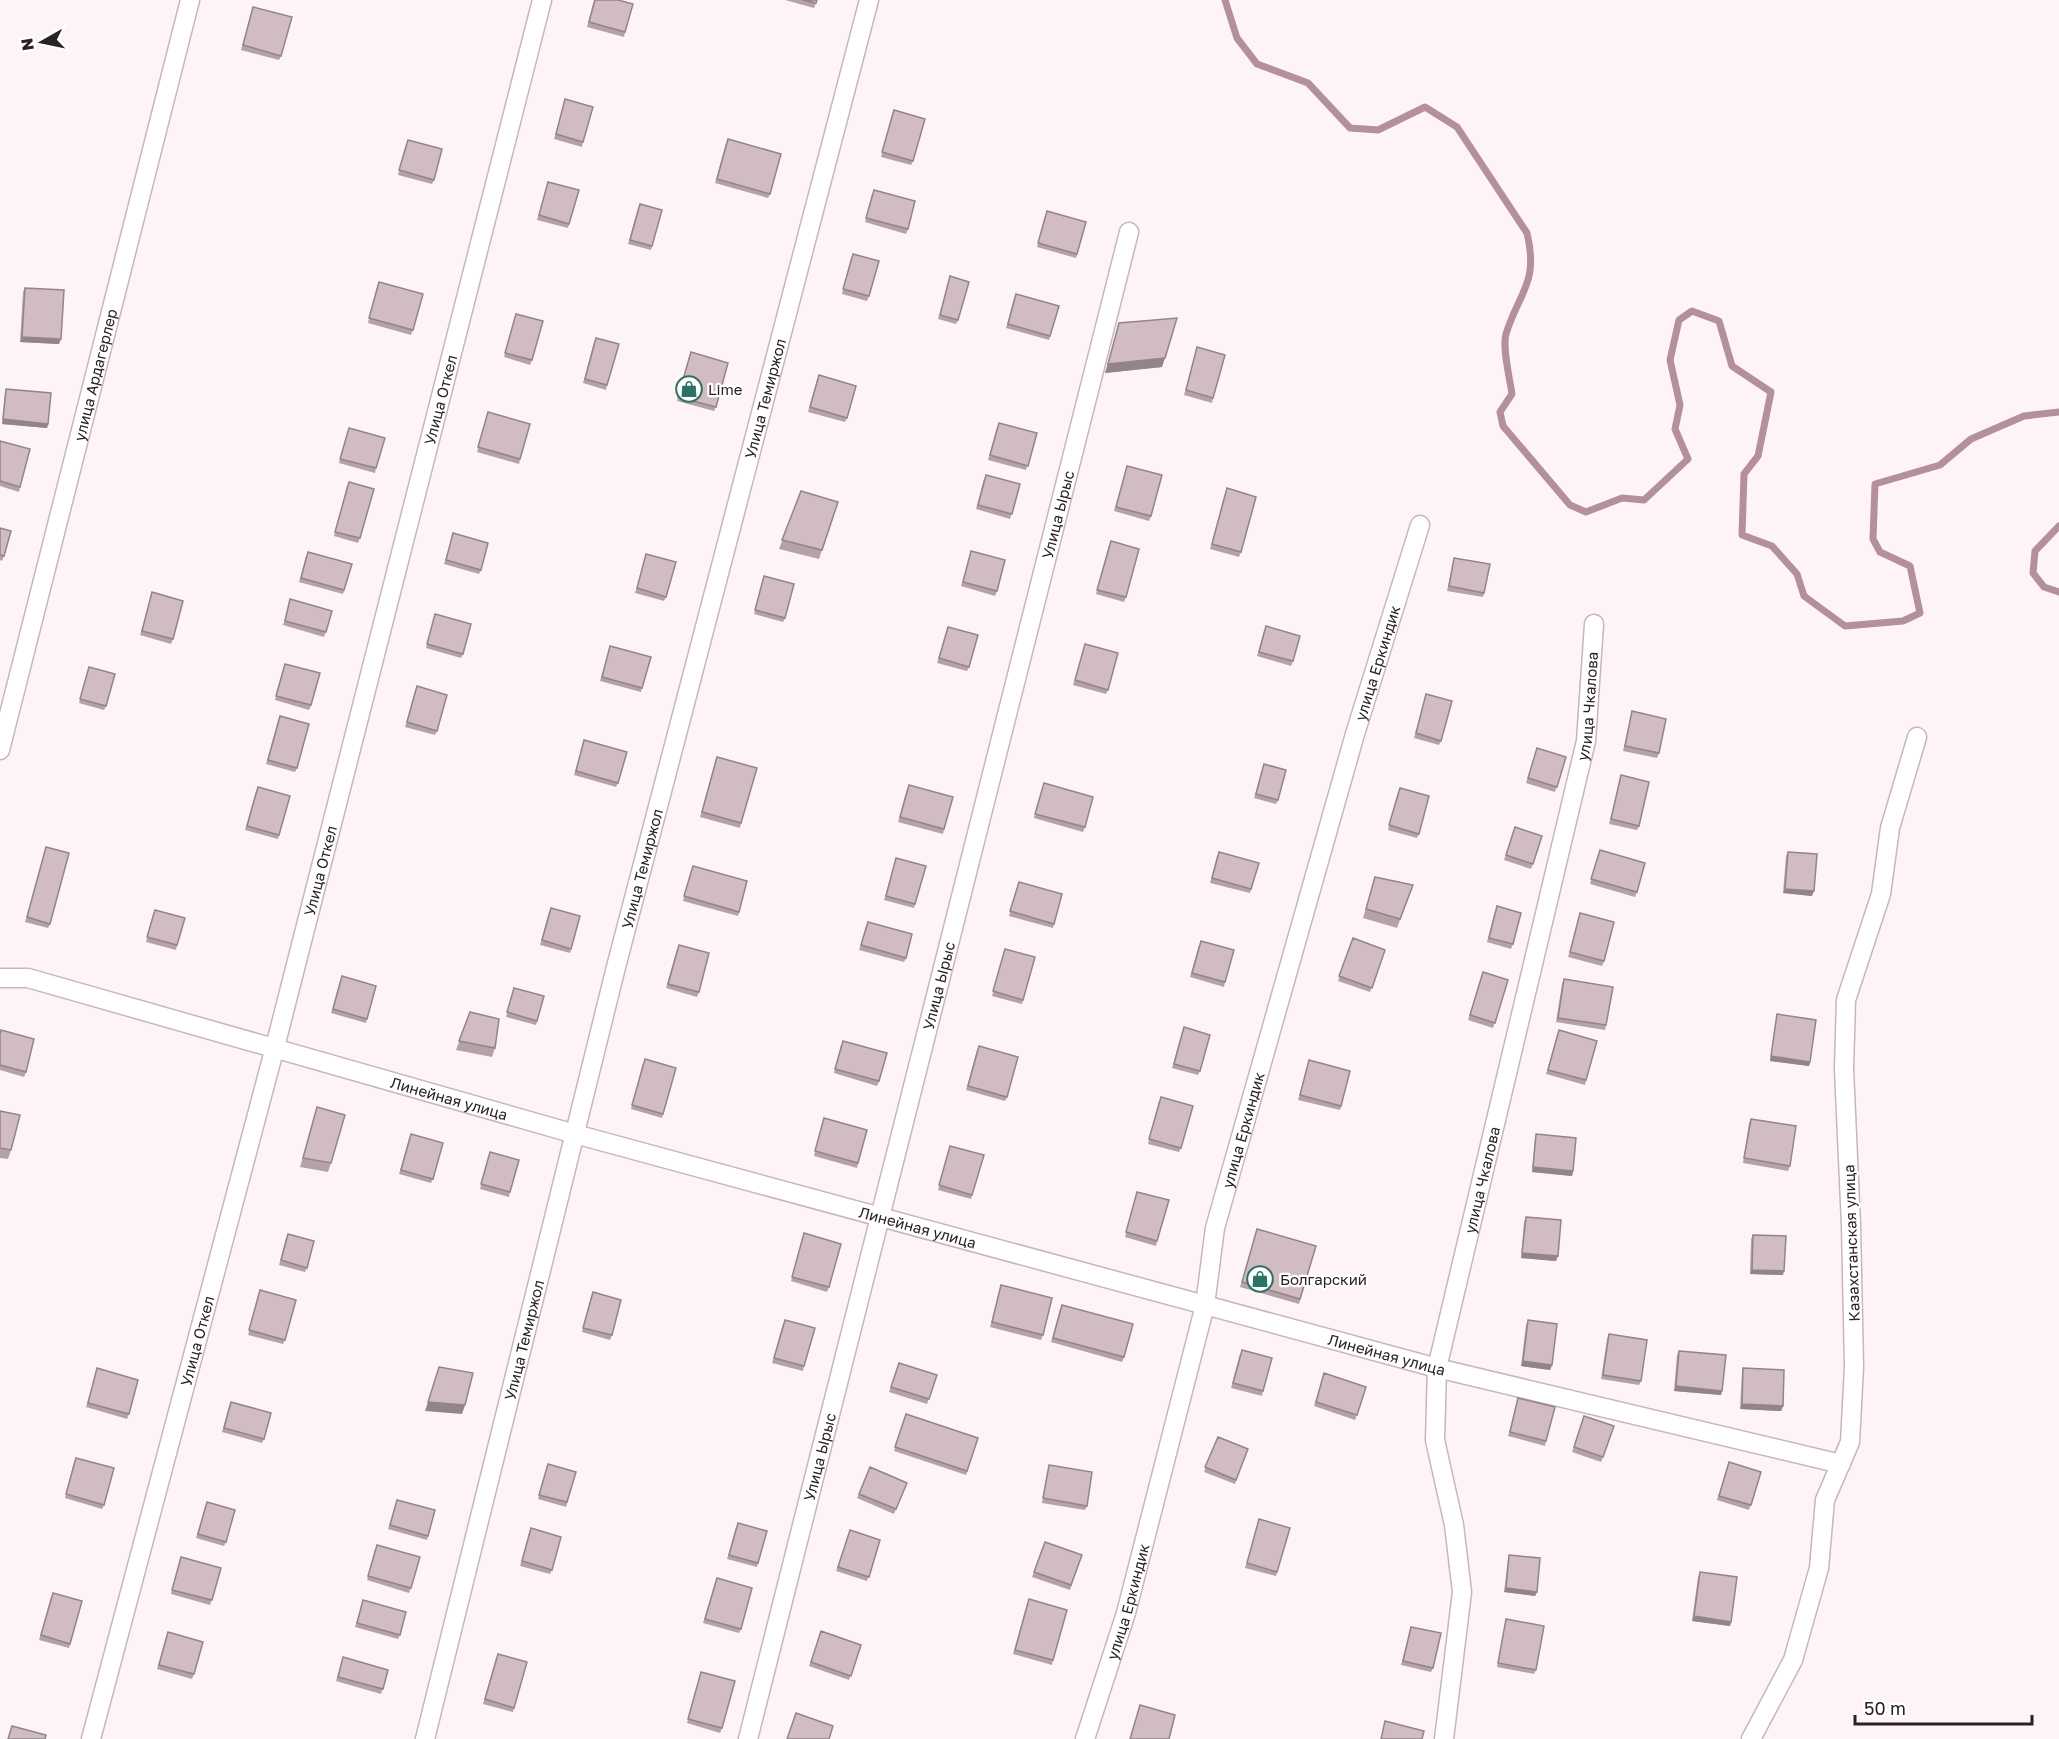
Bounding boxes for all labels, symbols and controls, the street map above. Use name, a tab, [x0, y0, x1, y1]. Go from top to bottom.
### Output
north arrow	[12, 12, 72, 72]
text: N	[16, 37, 38, 52]
street label: улица Ардагерлер	[70, 307, 120, 443]
street label: Улица Темиржол	[740, 336, 789, 460]
street label: Улица Откел	[420, 353, 460, 447]
shop icon: Lime	[674, 374, 704, 404]
place label: Lime	[708, 380, 743, 398]
street label: Улица Ырыс	[1038, 469, 1077, 560]
street label: улица Еркиндик	[1351, 603, 1404, 723]
street label: улица Чкалова	[1573, 651, 1601, 762]
street label: Улица Темиржол	[617, 807, 666, 931]
street label: Улица Откел	[300, 824, 340, 918]
street label: Улица Ырыс	[919, 940, 958, 1032]
street label: улица Еркиндик	[1218, 1069, 1268, 1190]
street label: Линейная улица	[389, 1073, 510, 1123]
street label: улица Чкалова	[1460, 1125, 1503, 1235]
street label: Казахстанская улица	[1839, 1164, 1863, 1322]
street label: Линейная улица	[857, 1203, 978, 1252]
shop icon: Болгарский	[1245, 1264, 1275, 1294]
place label: Болгарский	[1280, 1270, 1367, 1288]
street label: Улица Темиржол	[500, 1278, 547, 1402]
street label: Улица Откел	[176, 1294, 217, 1388]
street label: Линейная улица	[1326, 1330, 1447, 1379]
street label: Улица Ырыс	[800, 1411, 839, 1503]
street label: улица Еркиндик	[1102, 1541, 1153, 1662]
scale bar	[1855, 1688, 2032, 1726]
text: 50 m	[1864, 1697, 1906, 1719]

